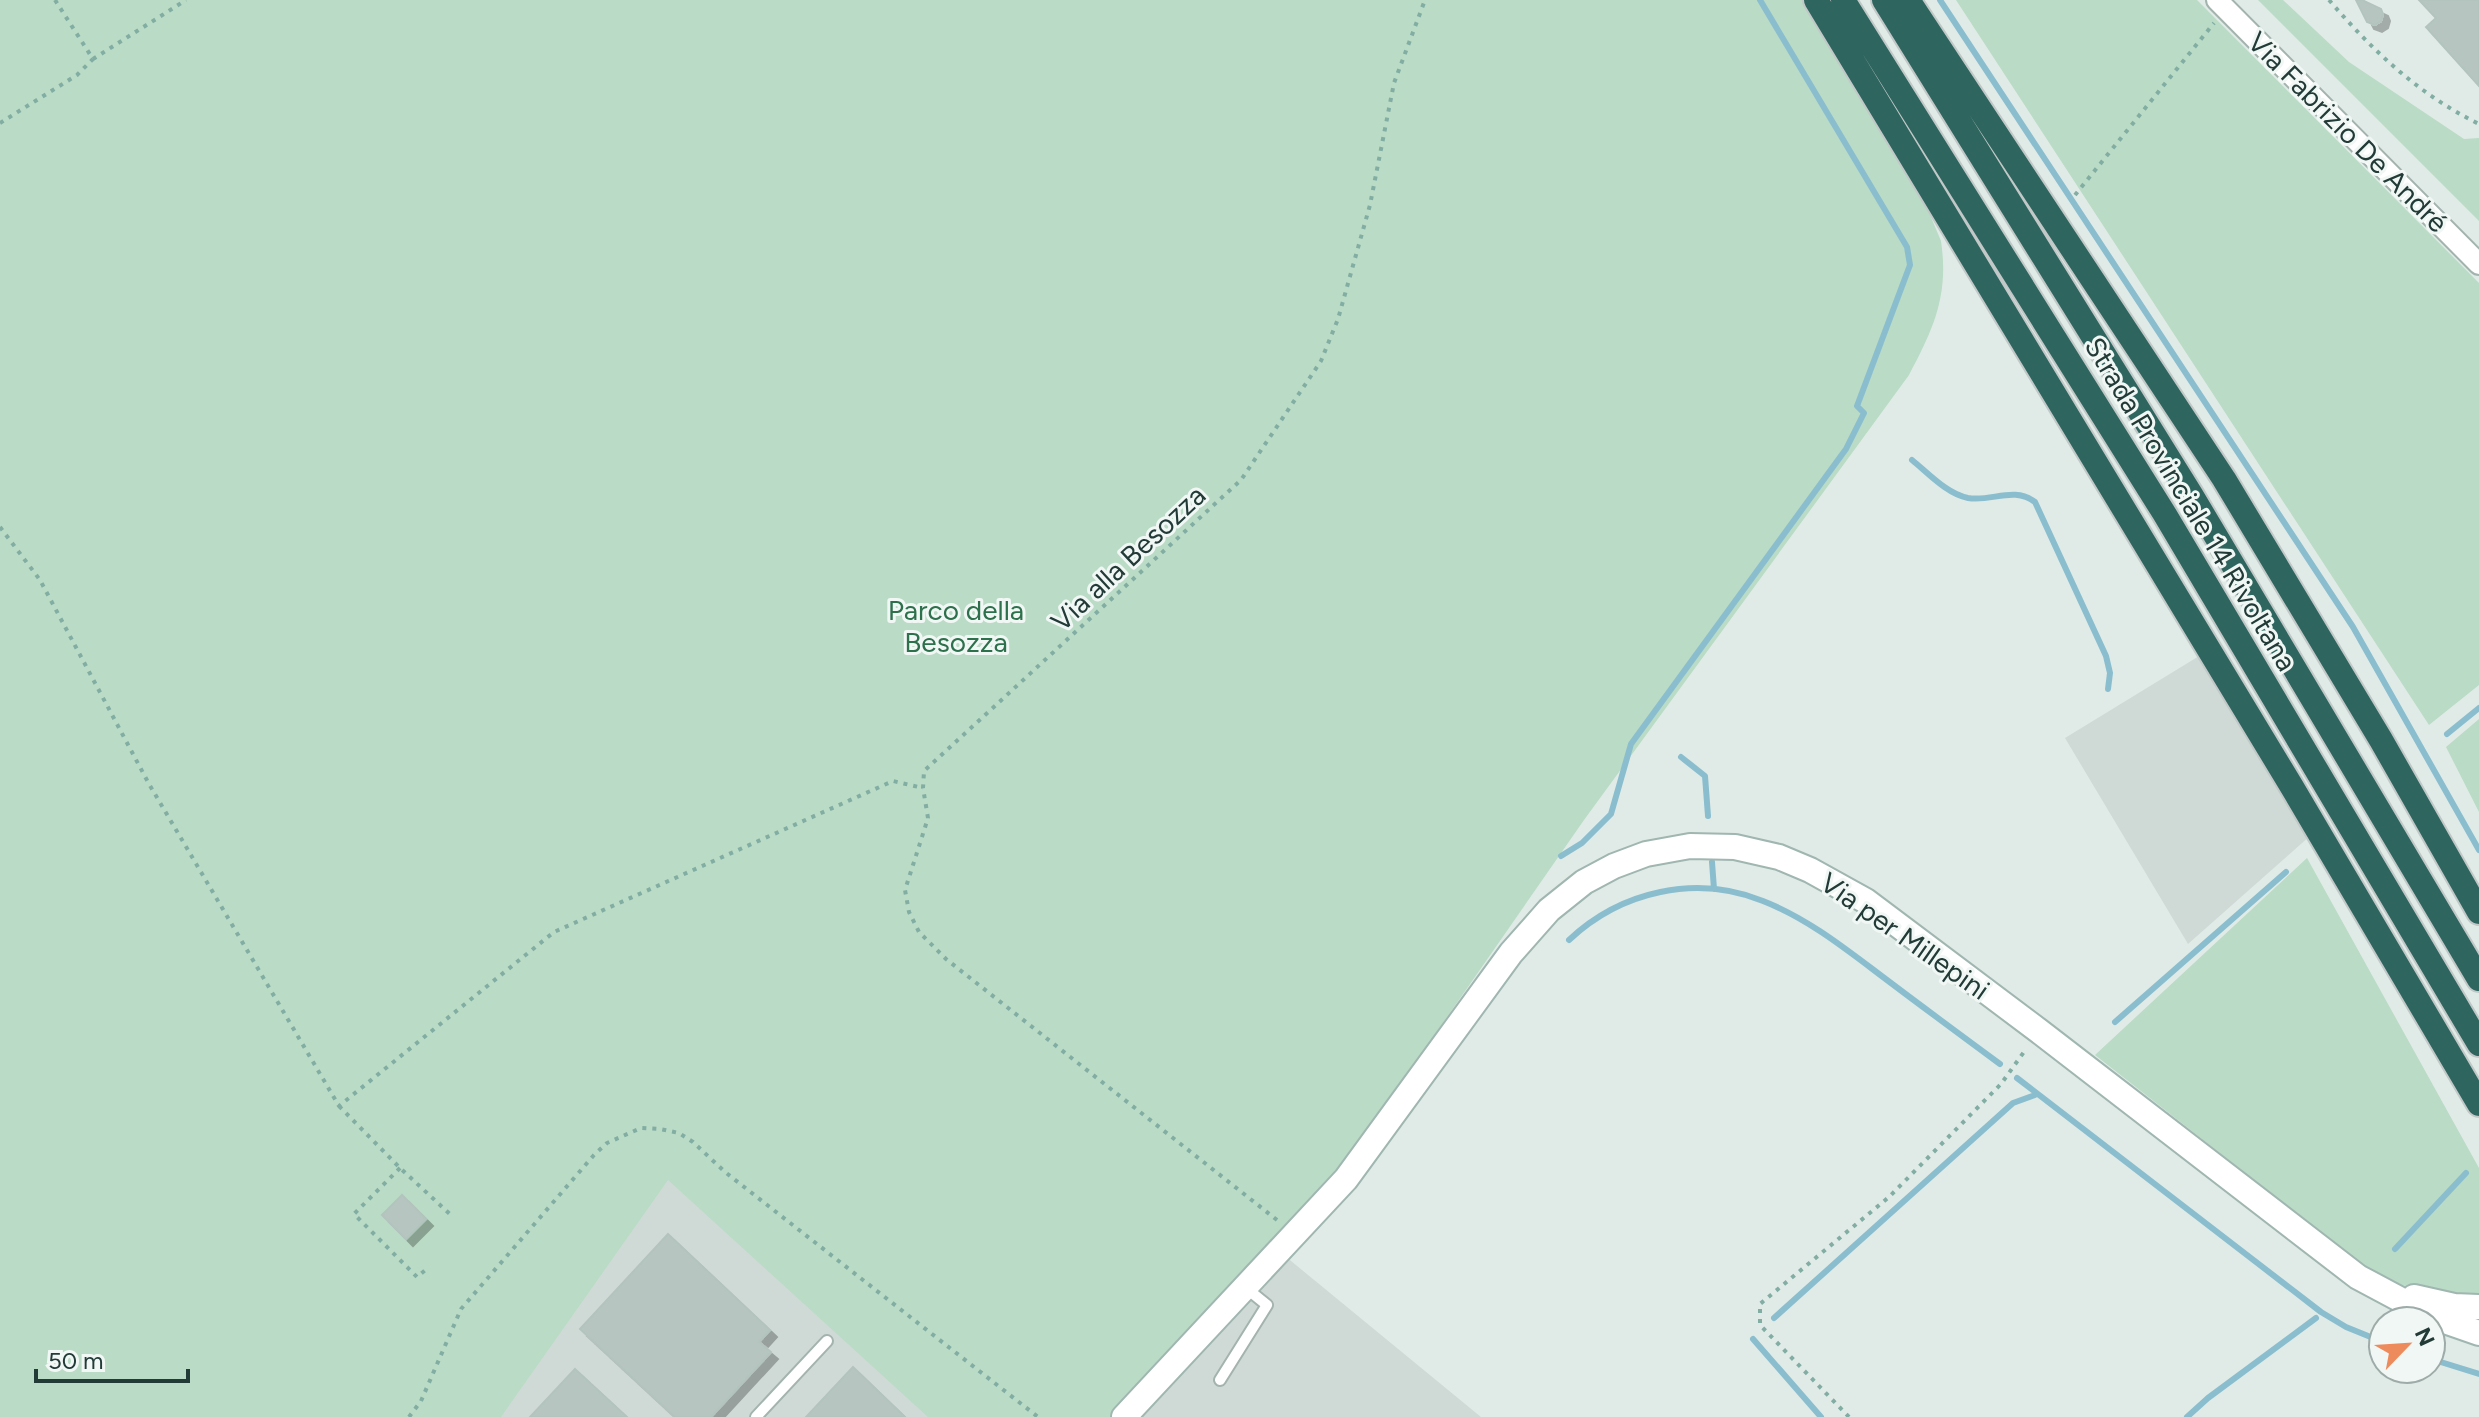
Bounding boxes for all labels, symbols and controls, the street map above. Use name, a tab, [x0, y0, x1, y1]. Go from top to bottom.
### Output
street label: Via Fabrizio De André	[2241, 25, 2455, 239]
street label: Strada Provinciale 14 Rivoltana	[2078, 331, 2304, 677]
street label: Via alla Besozza	[1044, 478, 1212, 638]
park label: Parco della Besozza	[888, 593, 1024, 659]
street label: Via per Millepini	[1814, 865, 1996, 1007]
north arrow	[2367, 1305, 2447, 1385]
text: N	[2409, 1323, 2441, 1350]
scale bar	[36, 1333, 188, 1383]
text: 50 m	[48, 1346, 104, 1375]

